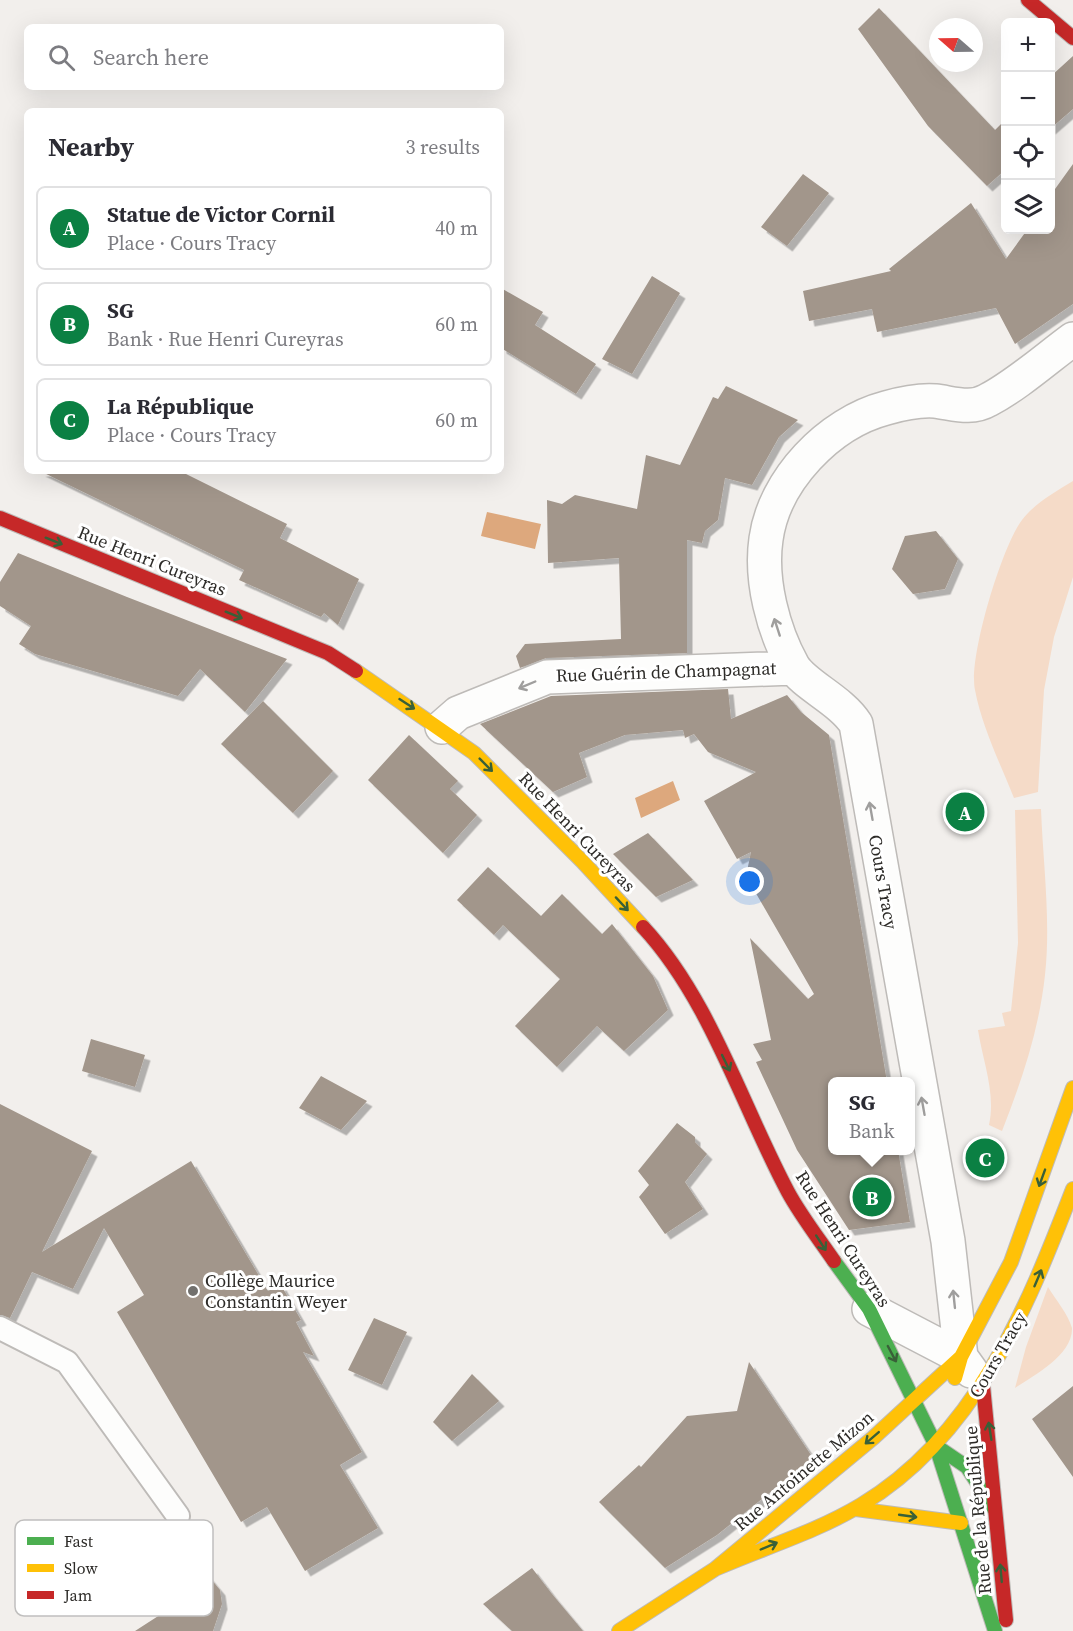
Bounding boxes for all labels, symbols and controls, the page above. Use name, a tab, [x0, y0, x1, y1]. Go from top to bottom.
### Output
north arrow	[929, 18, 983, 72]
map controls	[1001, 18, 1055, 234]
button: +	[1001, 18, 1055, 72]
search box	[24, 24, 504, 90]
icon: search	[45, 41, 78, 74]
text: Search here	[93, 42, 209, 72]
button: −	[1001, 72, 1055, 126]
button: locate	[1001, 126, 1055, 180]
text: Nearby	[48, 129, 134, 165]
text: 3 results	[405, 133, 480, 161]
button: layers	[1001, 180, 1055, 234]
text: Statue de Victor Cornil	[107, 199, 335, 229]
text: A	[63, 214, 76, 242]
text: 40 m	[435, 214, 478, 242]
text: Place · Cours Tracy	[107, 229, 276, 257]
text: SG	[107, 295, 134, 325]
text: B	[63, 310, 76, 338]
text: 60 m	[435, 310, 478, 338]
text: Bank · Rue Henri Cureyras	[107, 325, 344, 353]
text: La République	[107, 391, 254, 421]
text: C	[63, 406, 76, 434]
text: 60 m	[435, 406, 478, 434]
text: Place · Cours Tracy	[107, 421, 276, 449]
street label: Rue Henri Cureyras	[74, 519, 230, 602]
one-way arrow	[44, 536, 63, 547]
one-way arrow	[225, 610, 243, 621]
one-way arrow	[771, 618, 782, 637]
street label: Rue Guérin de Champagnat	[555, 655, 777, 688]
one-way arrow	[519, 680, 537, 691]
one-way arrow	[398, 698, 414, 710]
one-way arrow	[479, 757, 493, 772]
street label: Rue Henri Cureyras	[513, 766, 641, 897]
pin: A	[946, 790, 984, 834]
one-way arrow	[865, 801, 876, 821]
street label: Cours Tracy	[863, 833, 904, 932]
your location	[735, 867, 764, 896]
one-way arrow	[615, 897, 629, 912]
one-way arrow	[720, 1053, 732, 1071]
popup	[828, 1077, 915, 1155]
text: SG	[849, 1087, 875, 1117]
one-way arrow	[918, 1097, 929, 1116]
text: Bank	[849, 1117, 894, 1145]
pin: C	[966, 1136, 1004, 1180]
street label: Rue Henri Cureyras	[790, 1166, 897, 1312]
one-way arrow	[1035, 1168, 1046, 1187]
pin: B	[852, 1174, 892, 1220]
one-way arrow	[816, 1234, 828, 1251]
place label: Collège Maurice Constantin Weyer	[205, 1268, 348, 1314]
one-way arrow	[1033, 1270, 1044, 1288]
marker: Collège Maurice Constantin Weyer	[186, 1284, 200, 1298]
one-way arrow	[948, 1289, 959, 1309]
street label: Cours Tracy	[963, 1306, 1033, 1402]
one-way arrow	[887, 1345, 898, 1363]
street label: Rue Antoinette Mizon	[729, 1405, 879, 1536]
one-way arrow	[984, 1422, 995, 1441]
street label: Rue de la République	[958, 1425, 997, 1595]
one-way arrow	[865, 1431, 880, 1445]
one-way arrow	[898, 1511, 918, 1522]
legend	[15, 1520, 213, 1616]
text: Fast	[64, 1530, 94, 1552]
one-way arrow	[760, 1539, 778, 1550]
text: Slow	[64, 1557, 99, 1579]
one-way arrow	[995, 1563, 1006, 1583]
text: Jam	[63, 1584, 92, 1606]

